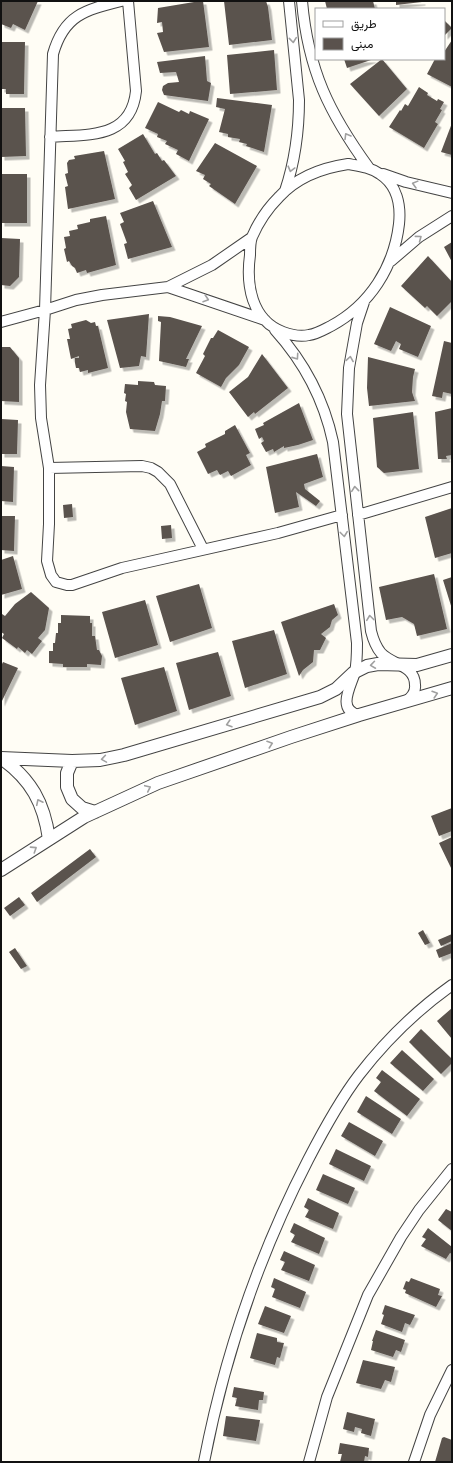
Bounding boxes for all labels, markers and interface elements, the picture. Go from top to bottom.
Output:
legend [315,8,445,60]
text: طريق [351,16,377,32]
text: مبنى [351,36,373,52]
one-way arrow [288,37,297,43]
one-way arrow [344,133,352,140]
one-way arrow [288,166,296,172]
one-way arrow [412,181,419,189]
one-way arrow [415,235,422,242]
one-way arrow [202,294,209,303]
one-way arrow [291,353,299,360]
one-way arrow [345,356,354,362]
one-way arrow [351,486,360,492]
one-way arrow [339,531,348,537]
one-way arrow [366,615,375,621]
one-way arrow [369,660,376,669]
one-way arrow [431,690,438,699]
one-way arrow [225,719,232,728]
one-way arrow [267,740,274,748]
one-way arrow [100,754,107,763]
one-way arrow [144,785,151,793]
one-way arrow [36,798,44,806]
one-way arrow [30,846,37,854]

